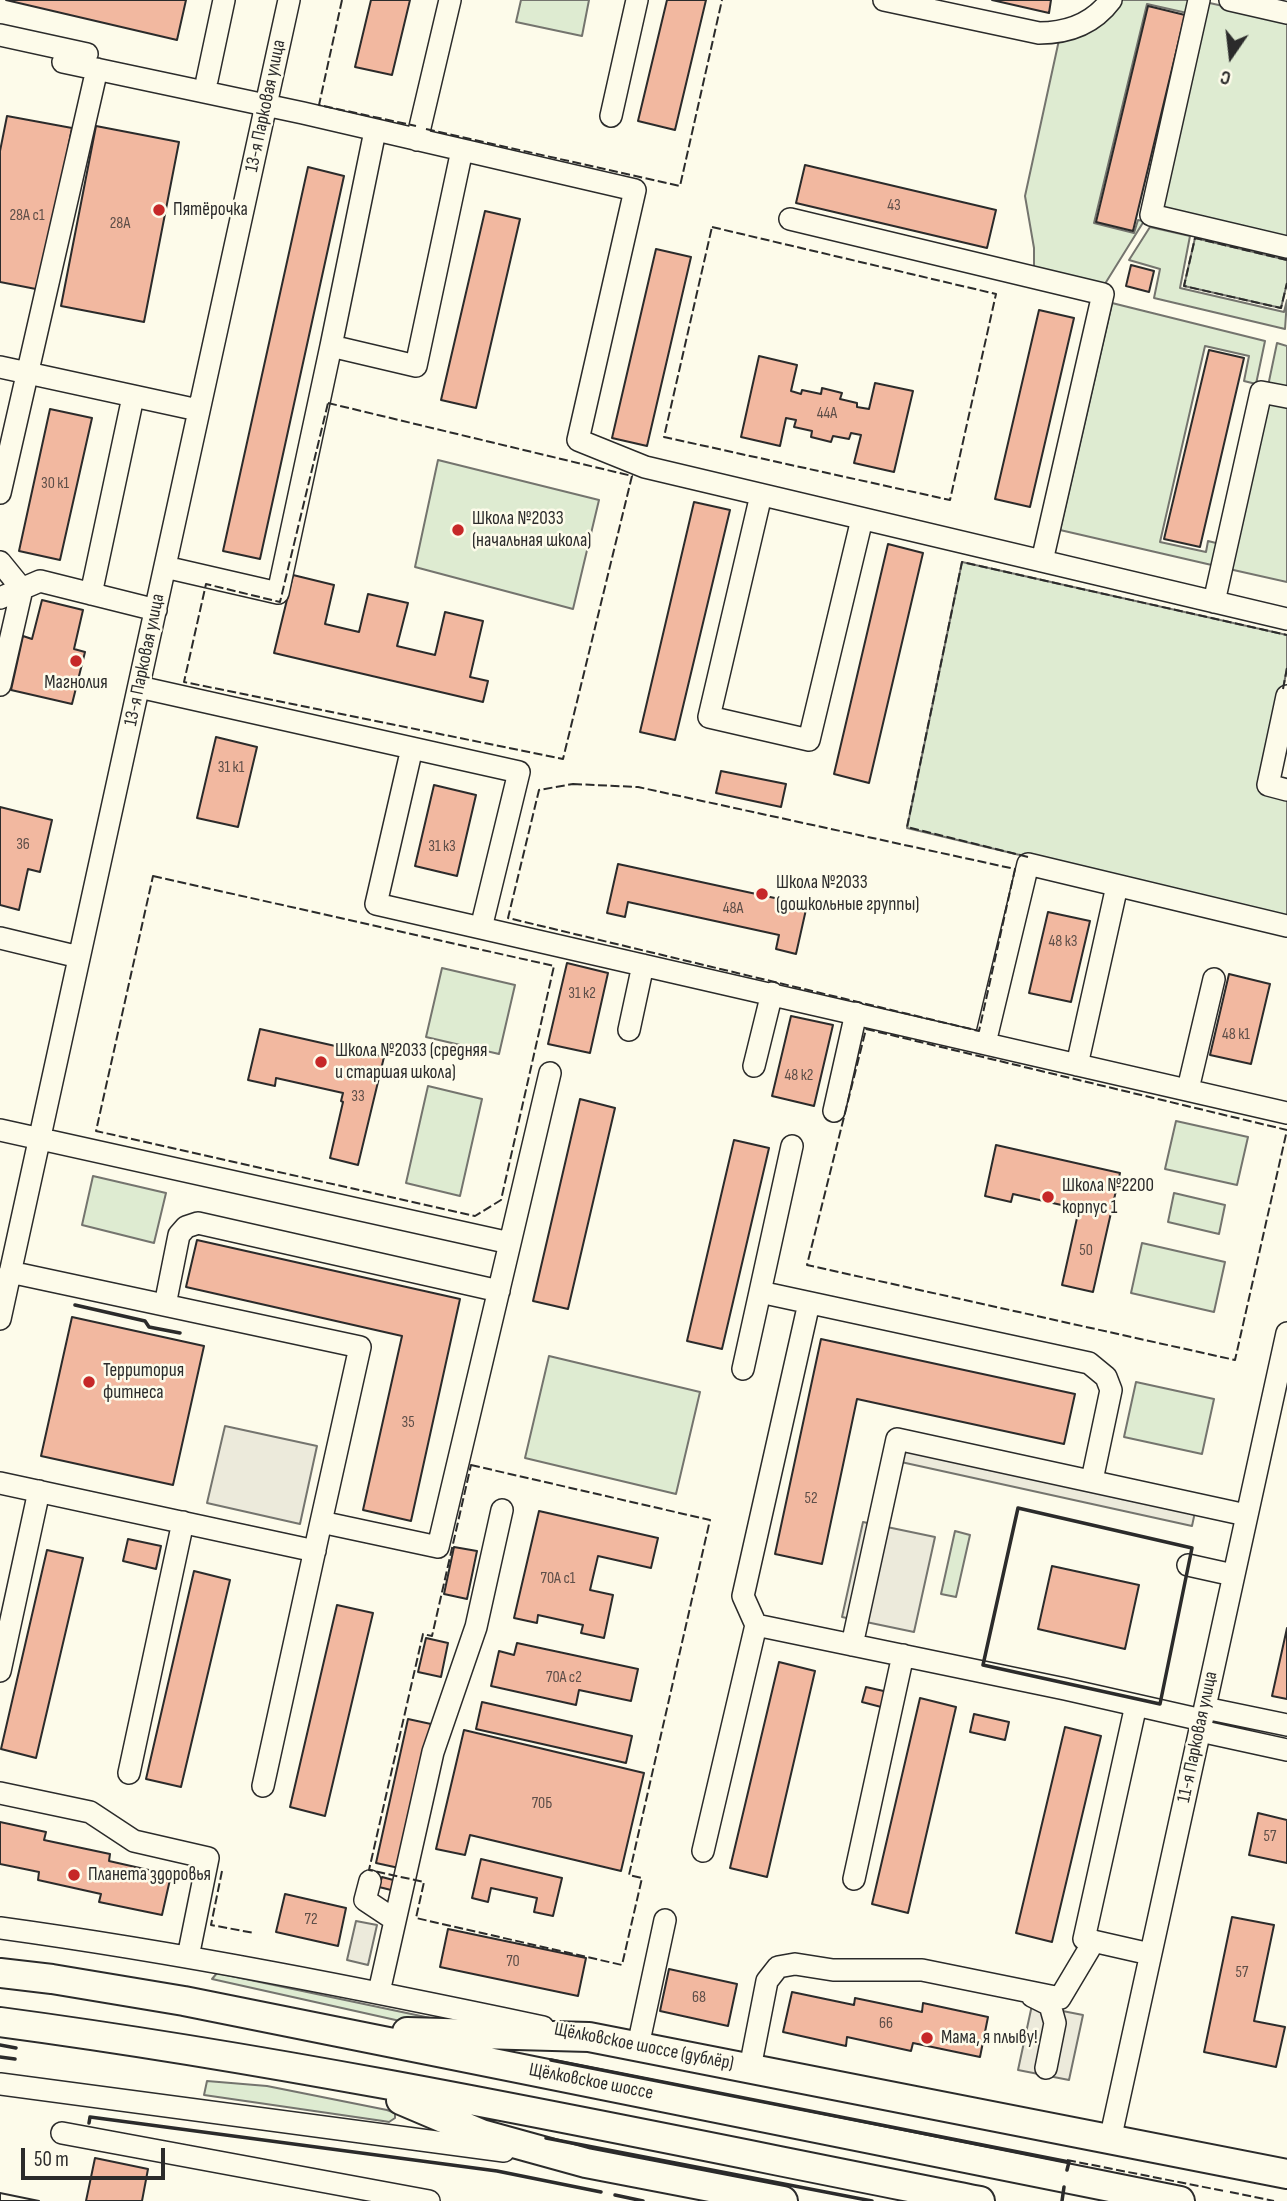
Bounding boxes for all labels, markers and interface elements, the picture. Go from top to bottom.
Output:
north arrow [1196,21,1266,91]
street label: 13-я Парковая улица [241,38,291,174]
text: С [1218,65,1233,89]
house number: 43 [887,196,901,216]
place label: Пятёрочка [173,199,248,221]
marker: Пятёрочка [151,202,167,218]
house number: 28А с1 [10,206,44,226]
house number: 28А [110,214,130,234]
house number: 44А [817,404,837,424]
house number: 30 к1 [41,474,69,494]
place label: Школа №2033 (начальная школа) [472,508,591,552]
marker: Школа №2033 (начальная школа) [450,522,466,538]
street label: 13-я Парковая улица [120,592,170,728]
marker: Магнолия [68,653,84,669]
place label: Магнолия [44,672,108,694]
house number: 31 к1 [218,758,244,778]
house number: 36 [16,835,30,855]
house number: 31 к3 [428,837,456,857]
place label: Школа №2033 (дошкольные группы) [776,872,919,916]
marker: Школа №2033 (дошкольные группы) [754,886,770,902]
house number: 48А [723,899,743,919]
house number: 48 к3 [1048,932,1078,952]
house number: 31 к2 [568,984,596,1004]
house number: 48 к1 [1222,1025,1250,1045]
place label: Школа №2033 (средняя и старшая школа) [335,1040,487,1084]
marker: Школа №2033 (средняя и старшая школа) [313,1054,329,1070]
house number: 48 к2 [785,1066,813,1086]
house number: 33 [351,1087,365,1107]
place label: Школа №2200 корпус 1 [1062,1175,1154,1219]
marker: Школа №2200 корпус 1 [1040,1189,1056,1205]
house number: 50 [1079,1241,1093,1261]
place label: Территория фитнеса [103,1360,184,1404]
marker: Территория фитнеса [81,1374,97,1390]
house number: 35 [401,1413,415,1433]
house number: 52 [804,1489,818,1509]
house number: 70А с1 [541,1569,575,1589]
house number: 70А с2 [546,1668,582,1688]
street label: 11-я Парковая улица [1173,1669,1223,1805]
house number: 70Б [532,1794,552,1814]
house number: 57 [1264,1827,1276,1847]
place label: Планета здоровья [88,1864,211,1886]
marker: Планета здоровья [66,1867,82,1883]
house number: 72 [305,1910,317,1930]
house number: 70 [506,1952,520,1972]
house number: 57 [1236,1963,1248,1983]
house number: 68 [692,1988,706,2008]
house number: 66 [879,2014,893,2034]
street label: Щёлковское шоссе (дублёр) [552,2018,736,2076]
place label: Мама, я плыву! [941,2027,1038,2049]
marker: Мама, я плыву! [919,2030,935,2046]
street label: Щёлковское шоссе [527,2059,655,2105]
scale bar [24,2134,168,2178]
text: 50 m [34,2147,69,2172]

